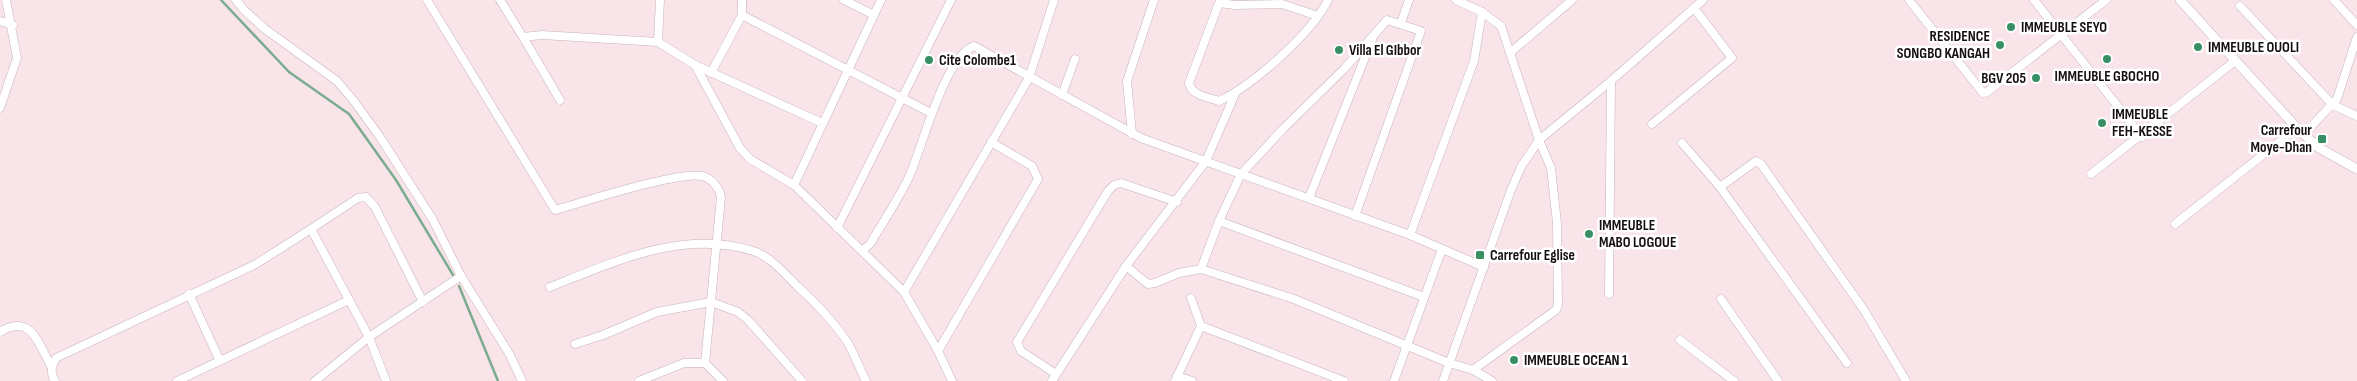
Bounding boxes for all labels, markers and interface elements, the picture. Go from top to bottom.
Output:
place label: IMMEUBLE SEYO [2021,18,2107,37]
marker: IMMEUBLE SEYO [2005,21,2017,33]
place label: RESIDENCE SONGBO KANGAH [1897,27,1990,63]
place label: IMMEUBLE OUOLI [2208,38,2299,57]
marker: RESIDENCE SONGBO KANGAH [1994,39,2006,51]
place label: Villa El GIbbor [1349,41,1422,60]
marker: IMMEUBLE OUOLI [2192,41,2204,53]
marker: Villa El GIbbor [1333,44,1345,56]
place label: Cite Colombe1 [939,51,1016,70]
marker: IMMEUBLE GBOCHO [2101,53,2113,65]
marker: Cite Colombe1 [923,54,935,66]
place label: IMMEUBLE GBOCHO [2055,67,2160,86]
place label: BGV 205 [1981,69,2026,88]
marker: BGV 205 [2030,72,2042,84]
place label: IMMEUBLE FEH-KESSE [2112,105,2172,141]
marker: IMMEUBLE FEH-KESSE [2096,117,2108,129]
place label: Carrefour Moye-Dhan [2251,121,2312,157]
marker: Carrefour Moye-Dhan [2316,133,2328,145]
place label: IMMEUBLE MABO LOGOUE [1599,216,1676,252]
marker: IMMEUBLE MABO LOGOUE [1583,228,1595,240]
place label: Carrefour Eglise [1490,246,1575,265]
marker: Carrefour Eglise [1474,249,1486,261]
place label: IMMEUBLE OCEAN 1 [1524,351,1628,370]
marker: IMMEUBLE OCEAN 1 [1508,354,1520,366]

